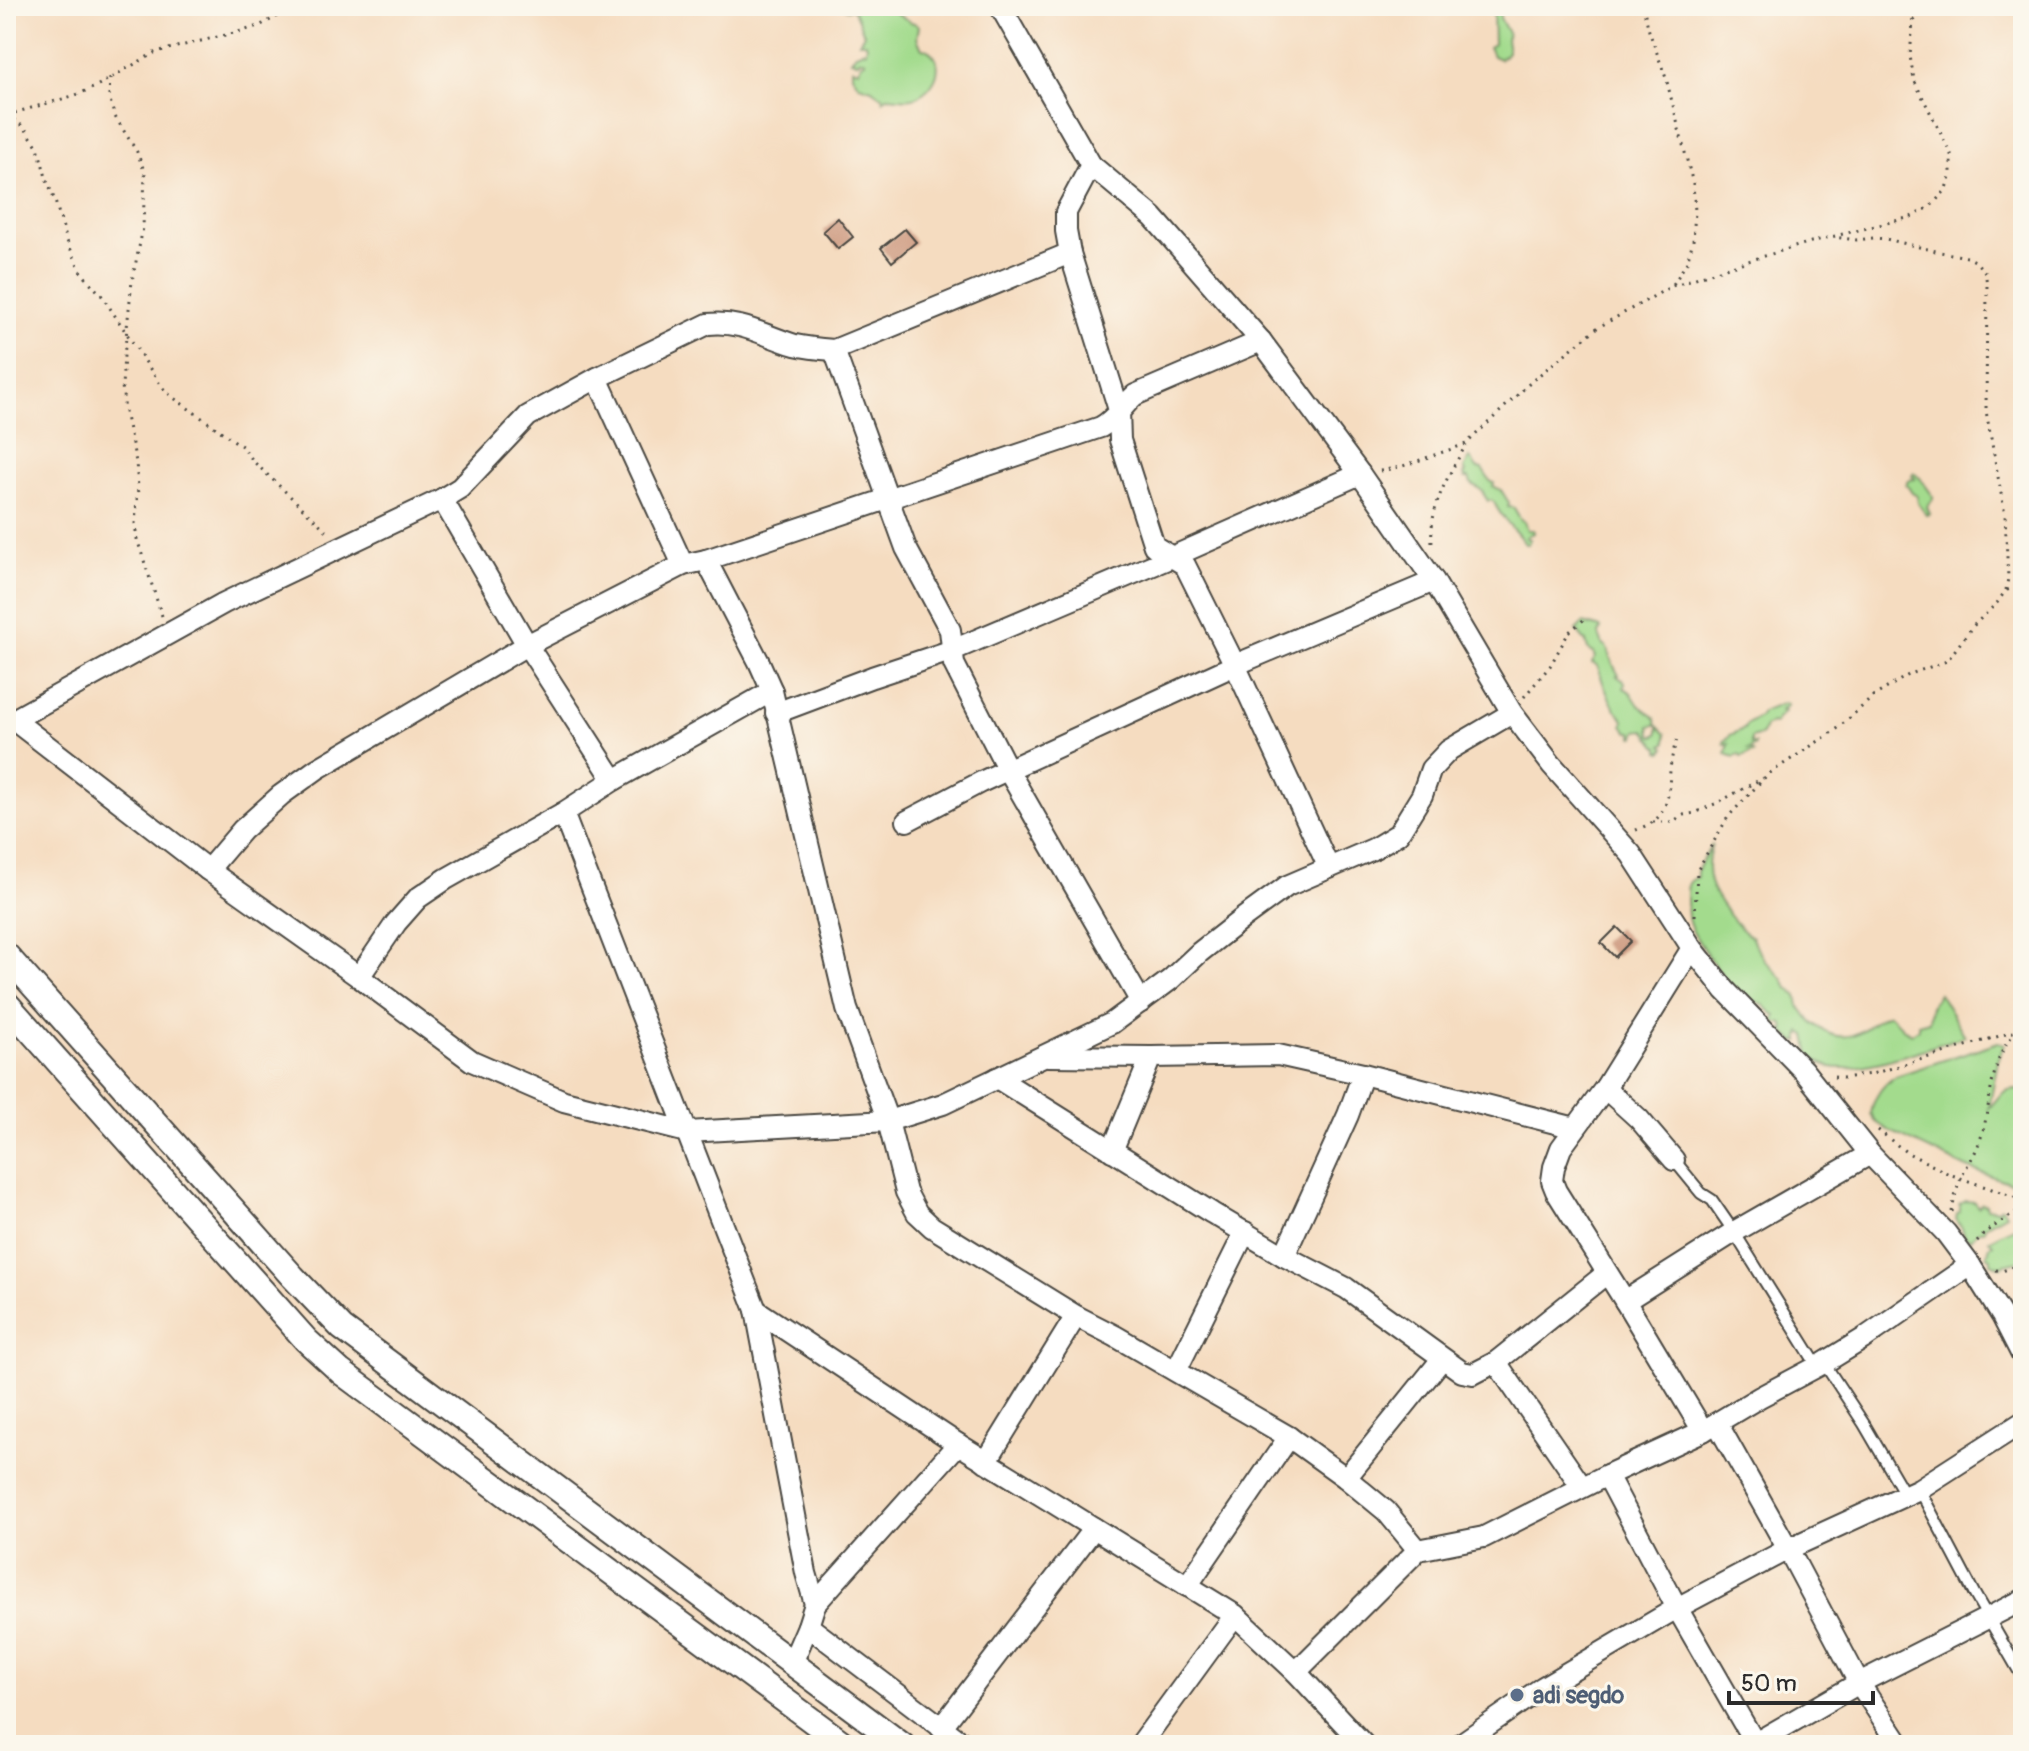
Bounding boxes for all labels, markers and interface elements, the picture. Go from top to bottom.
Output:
scale bar [1729,1655,1873,1705]
text: 50 m [1741,1669,1797,1698]
place label: adi segdo [1533,1681,1624,1710]
marker: adi segdo [1508,1686,1526,1704]

